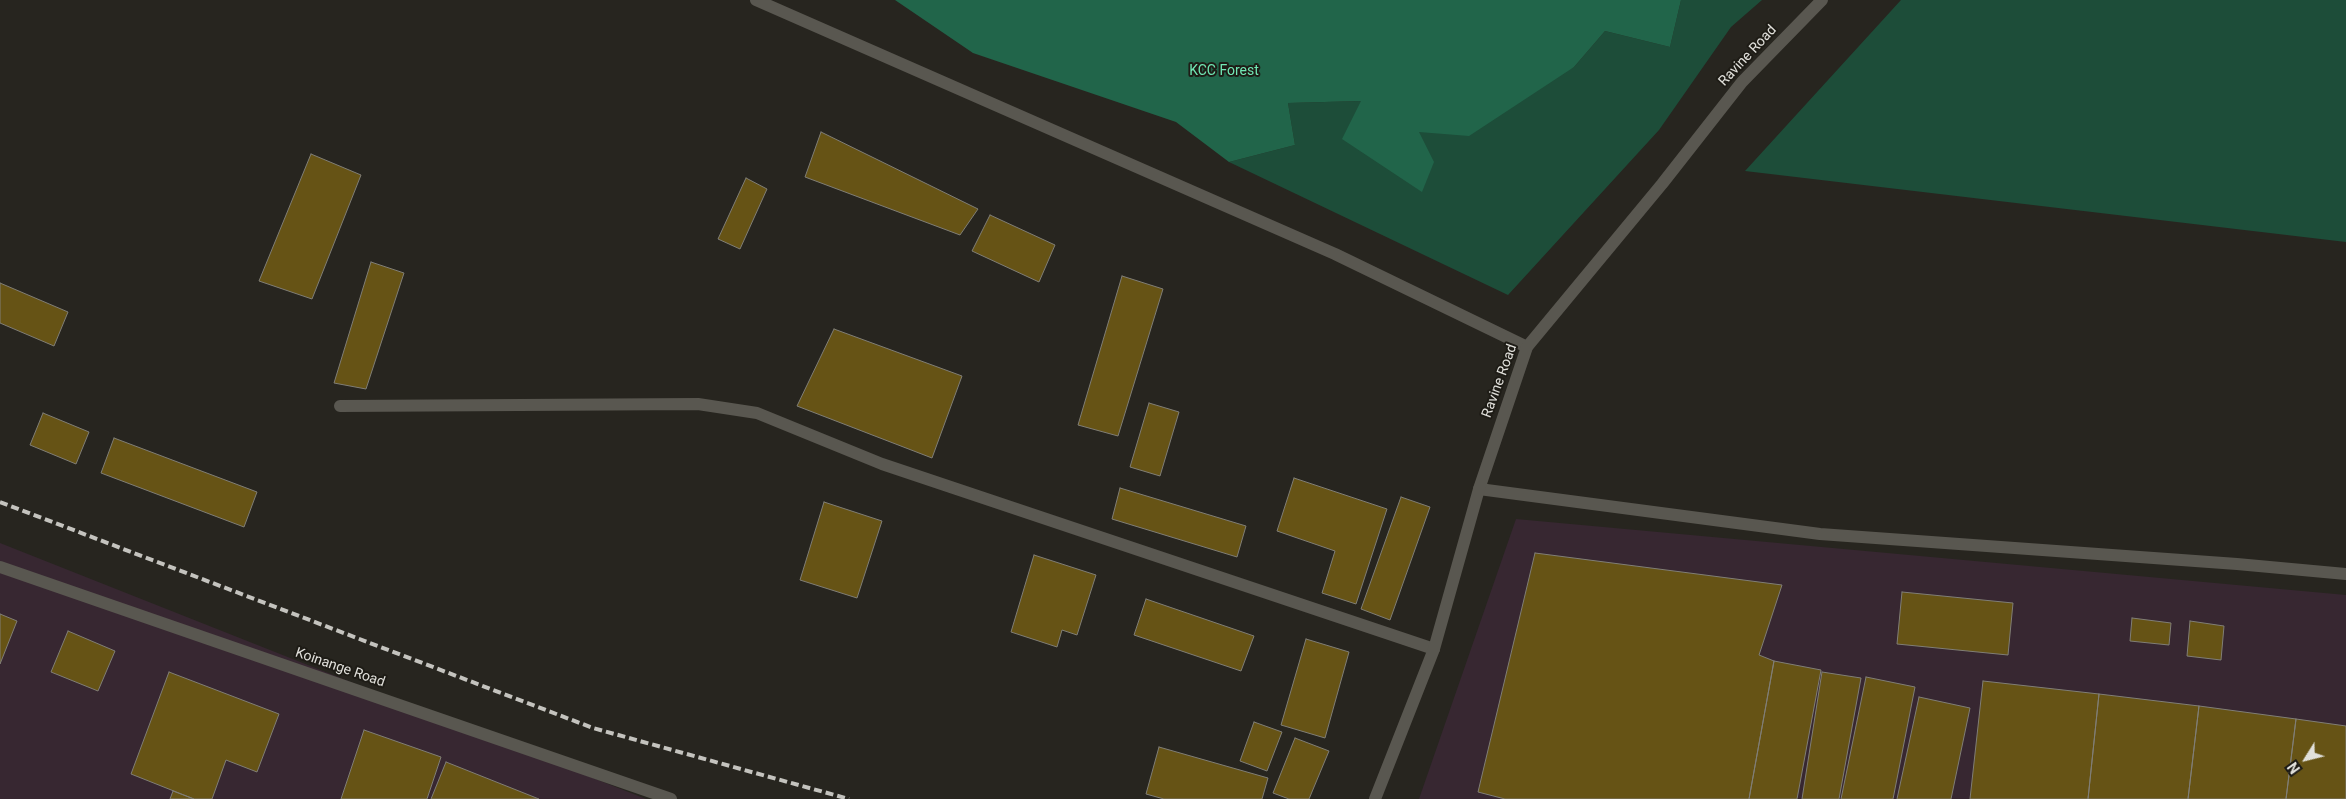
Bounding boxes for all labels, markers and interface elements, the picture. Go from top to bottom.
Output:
street label: Ravine Road [1716,22,1780,90]
park label: KCC Forest [1189,63,1259,79]
street label: Ravine Road [1479,342,1521,420]
street label: Koinange Road [293,645,387,691]
north arrow [2281,734,2331,784]
text: N [2284,759,2303,777]

